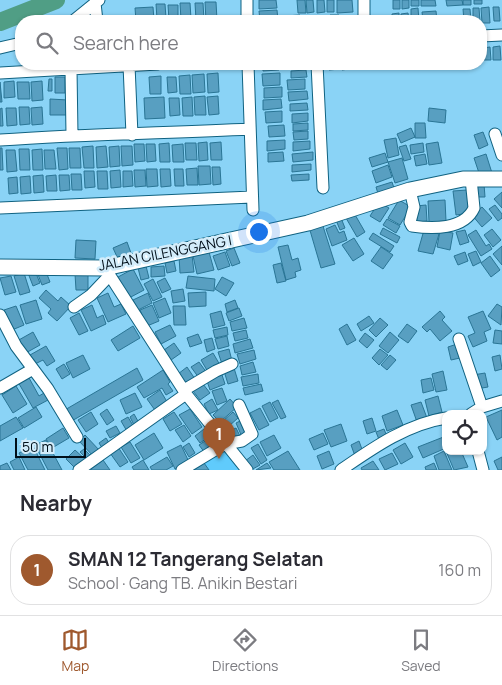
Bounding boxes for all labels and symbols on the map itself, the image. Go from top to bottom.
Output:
your location [246,219,272,245]
street label: JALAN CILENGGANG I [97,230,233,275]
pin: 1 [203,418,235,459]
scale bar [15,435,86,458]

